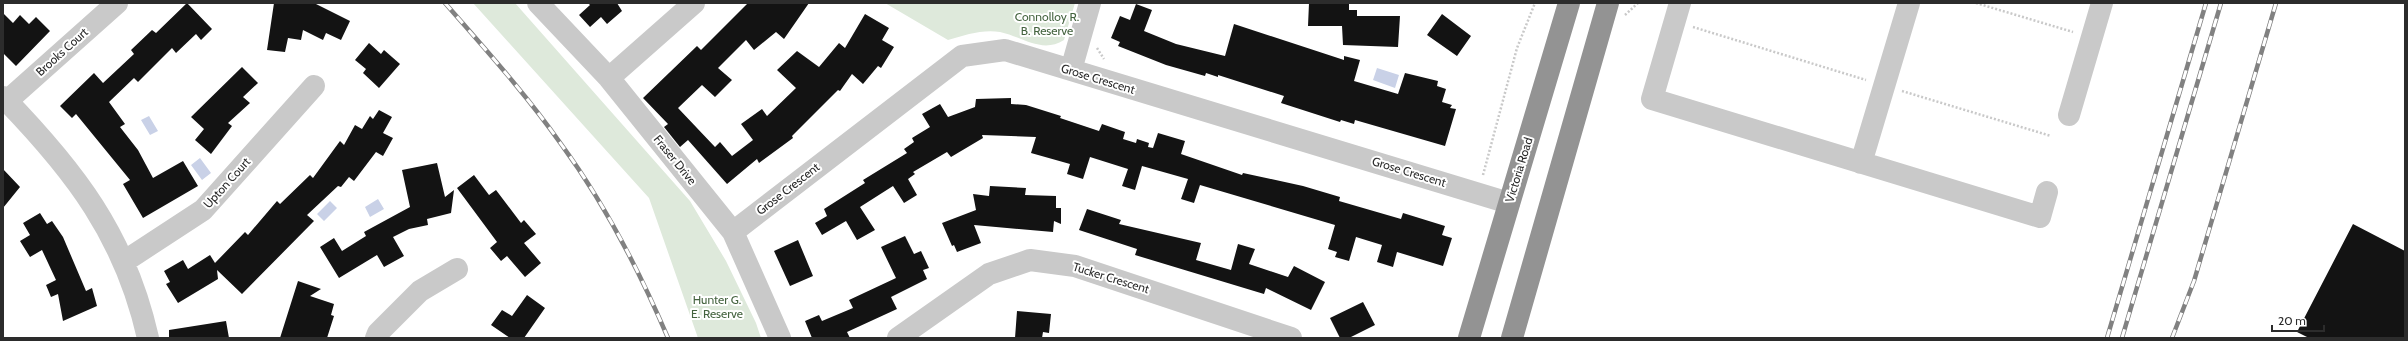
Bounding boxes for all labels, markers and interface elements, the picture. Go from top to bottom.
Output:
park label: Connolloy R. B. Reserve [1015,9,1079,38]
street label: Brooks Court [33,24,91,79]
street label: Grose Crescent [1059,60,1137,97]
street label: Fraser Drive [651,132,700,188]
street label: Victoria Road [1502,135,1536,204]
street label: Grose Crescent [1370,153,1448,190]
street label: Upton Court [200,154,253,211]
street label: Grose Crescent [753,159,822,218]
street label: Tucker Crescent [1071,259,1151,296]
park label: Hunter G. E. Reserve [691,292,743,321]
scale bar [2272,307,2324,333]
text: 20 m [2278,313,2306,328]

